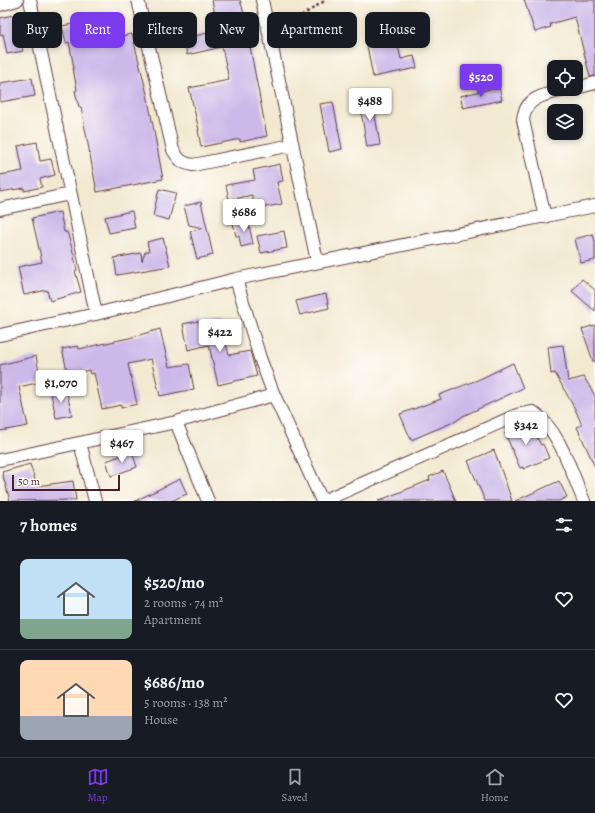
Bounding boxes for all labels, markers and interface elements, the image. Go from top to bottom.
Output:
chip: Buy [12,12,62,48]
chip: Rent [70,12,125,48]
chip: Filters [133,12,197,48]
chip: New [205,12,259,48]
chip: Apartment [267,12,357,48]
chip: House [365,12,430,48]
map controls [547,60,583,140]
button: locate [547,60,583,96]
pin: $520 [457,64,505,98]
text: $520 [469,68,493,85]
pin: $488 [346,88,394,122]
text: $488 [358,92,382,109]
button: layers [547,104,583,140]
pin: $686 [220,199,268,233]
text: $686 [232,203,256,220]
pin: $422 [196,319,244,353]
text: $422 [208,323,232,340]
pin: $1,070 [28,370,94,404]
text: $1,070 [45,374,77,391]
pin: $342 [502,412,550,446]
text: $342 [514,416,538,433]
pin: $467 [98,430,146,464]
text: $467 [110,434,134,451]
scale bar [12,473,120,492]
text: 50 m [18,474,40,489]
text: 7 homes [20,514,77,537]
icon: filters [553,514,575,536]
text: $520/mo [144,571,205,594]
icon: home [52,575,100,623]
icon: heart [553,588,575,610]
text: 2 rooms · 74 m² [144,594,223,611]
text: Apartment [144,611,202,628]
text: $686/mo [144,671,205,694]
icon: home [52,676,100,724]
icon: heart [553,689,575,711]
text: 5 rooms · 138 m² [144,694,228,711]
text: House [144,711,178,728]
tab: Map [87,766,109,805]
tab: Saved [282,766,308,805]
tab: Home [481,766,508,805]

